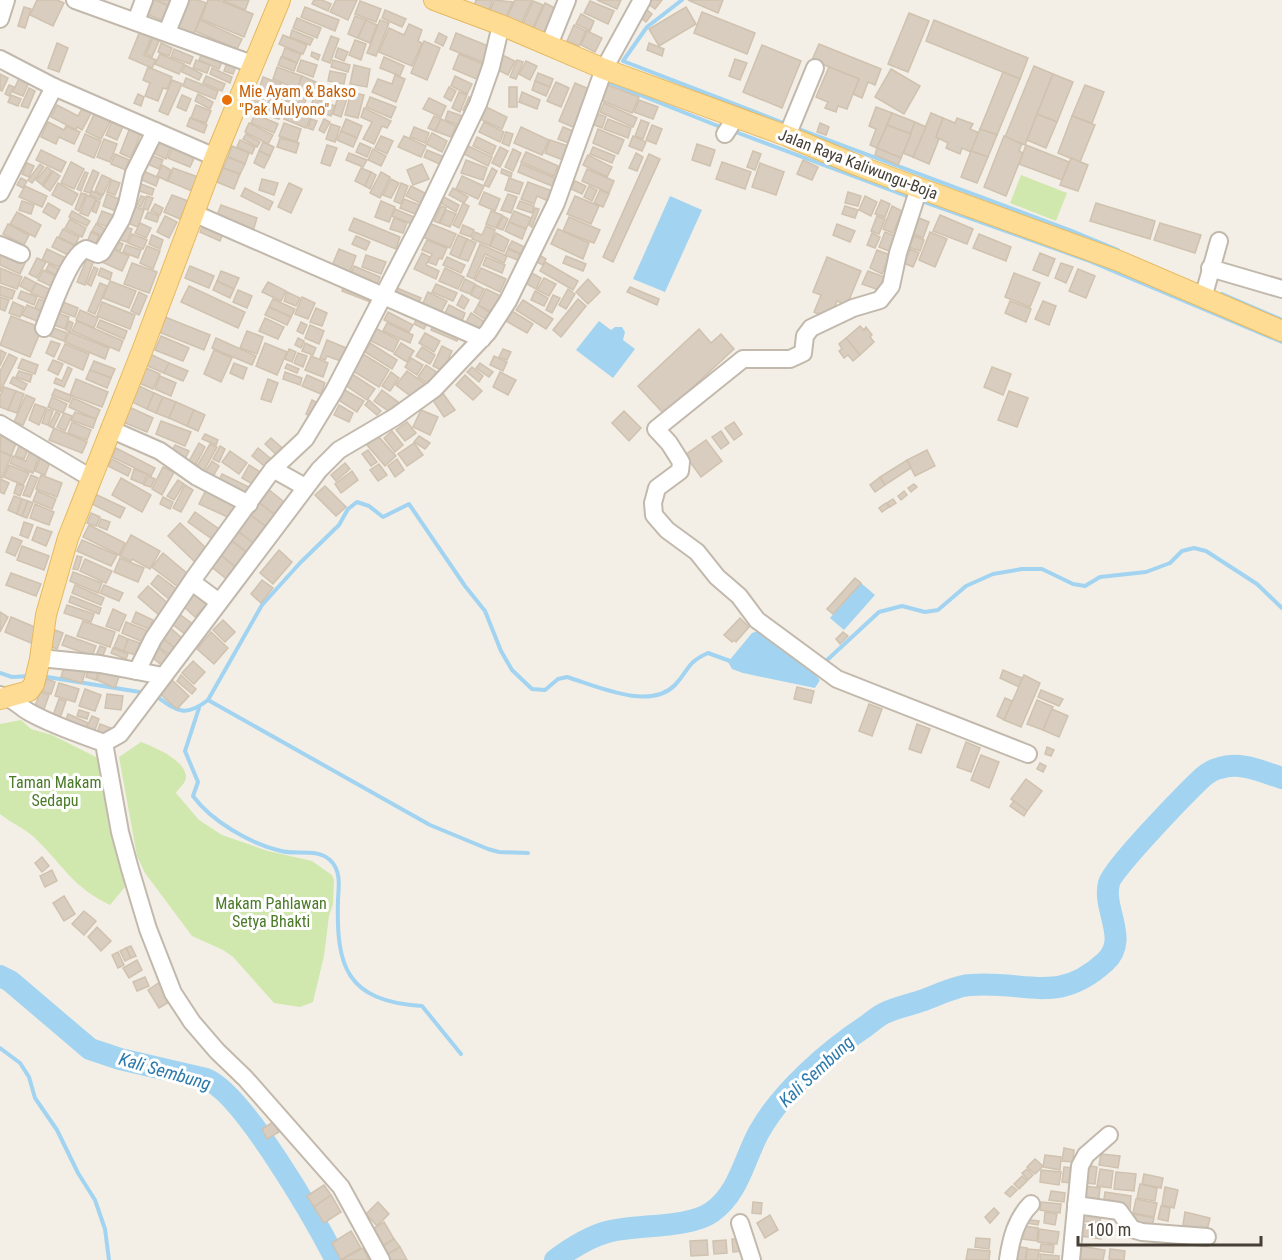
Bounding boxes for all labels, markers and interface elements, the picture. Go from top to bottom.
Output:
place label: Mie Ayam & Bakso "Pak Mulyono" [239,82,356,119]
marker: Mie Ayam & Bakso "Pak Mulyono" [220,93,234,107]
street label: Jalan Raya Kaliwungu-Boja [776,125,940,203]
park label: Taman Makam Sedapu [9,773,101,810]
park label: Makam Pahlawan Setya Bhakti [215,894,327,931]
water label: Kali Sembung [774,1031,858,1111]
water label: Kali Sembung [117,1048,214,1094]
scale bar [1078,1209,1261,1247]
text: 100 m [1087,1219,1131,1240]

